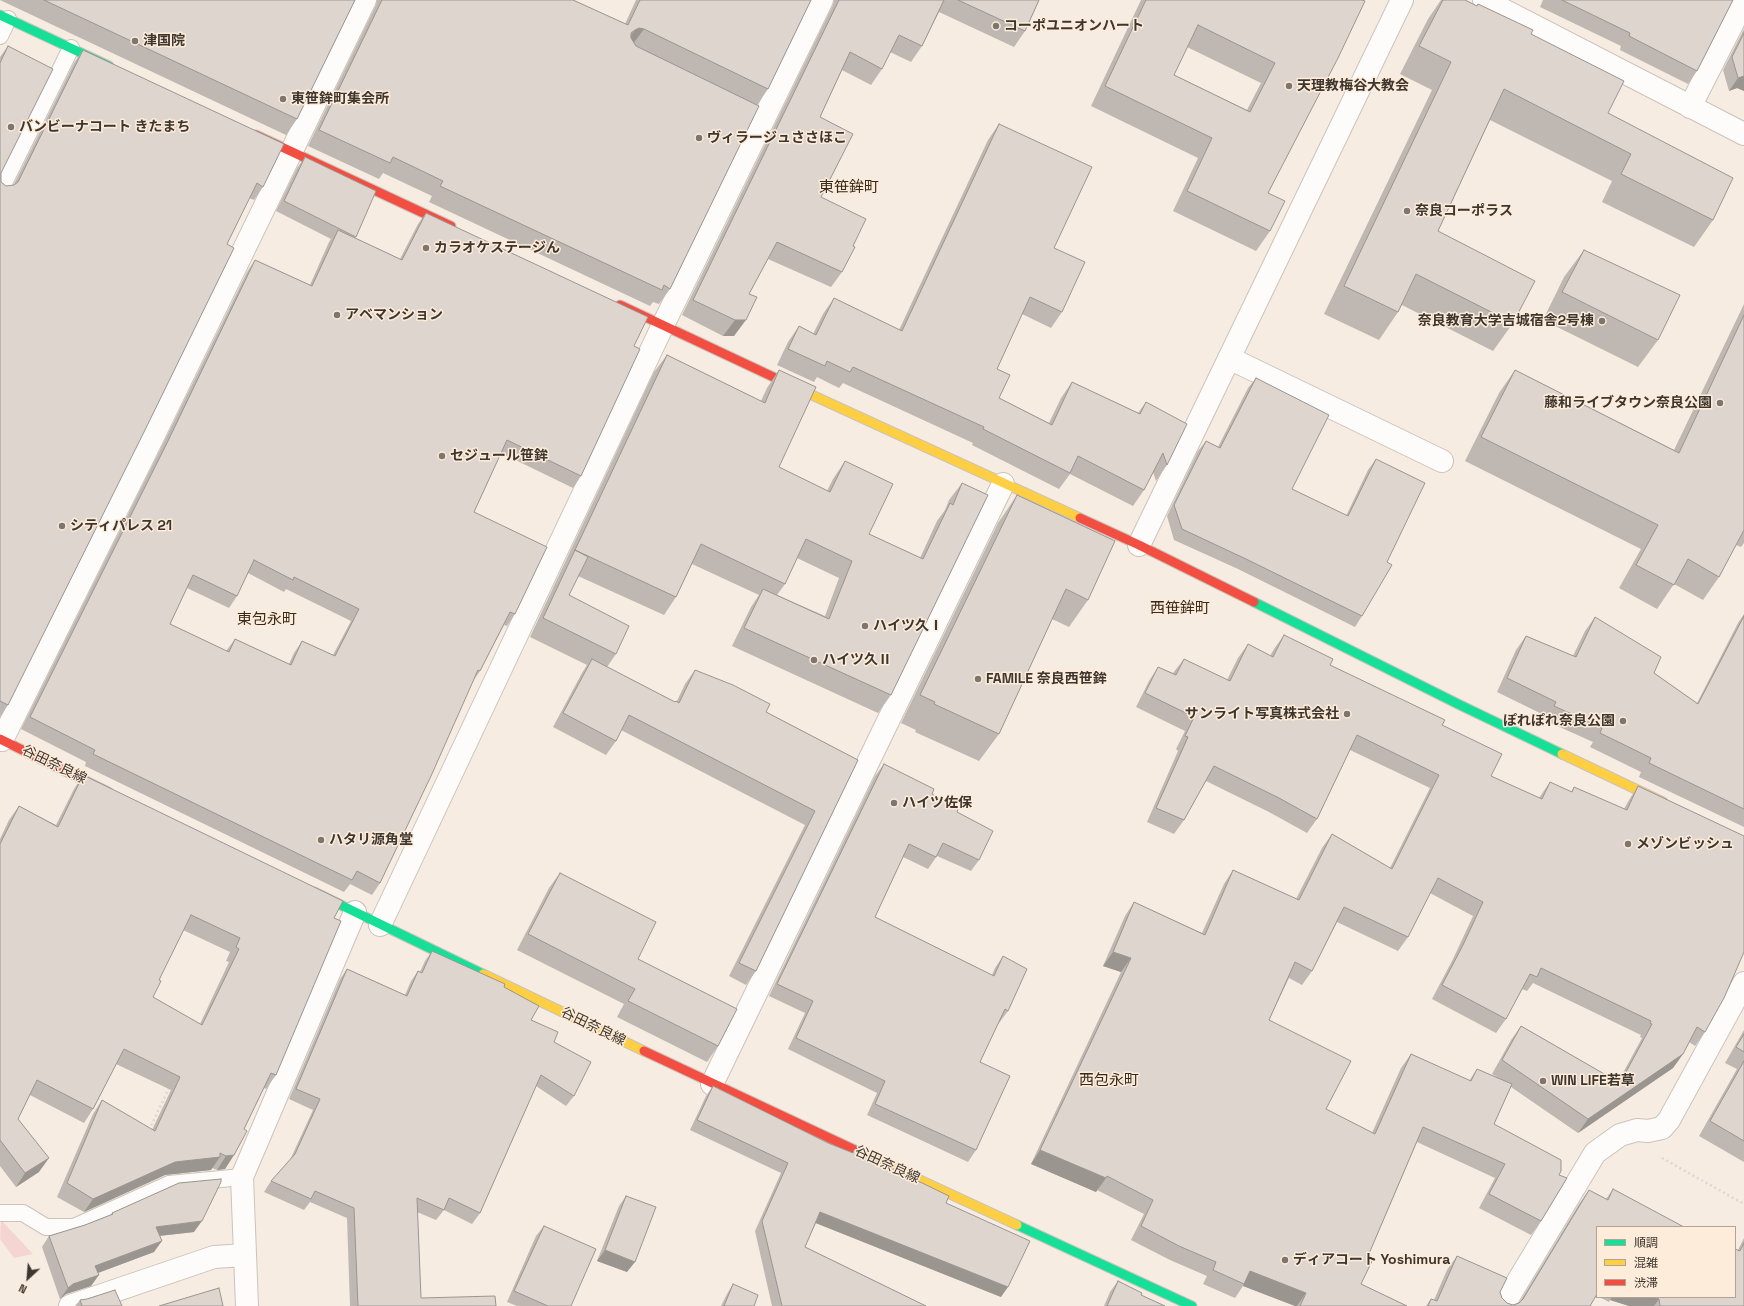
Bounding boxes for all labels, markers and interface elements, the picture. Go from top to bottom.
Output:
place label: コーポユニオンハート [1004,18,1144,34]
marker: コーポユニオンハート [991,21,1001,31]
place label: 津国院 [143,33,185,49]
marker: 津国院 [130,36,140,46]
place label: 天理教梅谷大教会 [1297,78,1409,94]
marker: 天理教梅谷大教会 [1284,81,1294,91]
place label: 東笹鉾町集会所 [291,91,389,107]
marker: 東笹鉾町集会所 [278,94,288,104]
place label: バンビーナコート きたまち [19,119,191,135]
marker: バンビーナコート きたまち [6,122,16,132]
place label: ヴィラージュささほこ [707,130,847,146]
marker: ヴィラージュささほこ [694,133,704,143]
district label: 東笹鉾町 [819,179,879,197]
place label: 奈良コーポラス [1415,203,1513,219]
marker: 奈良コーポラス [1402,206,1412,216]
place label: カラオケステージん [434,240,560,256]
marker: カラオケステージん [421,243,431,253]
place label: アベマンション [345,307,443,323]
marker: アベマンション [332,310,342,320]
place label: 奈良教育大学吉城宿舎2号棟 [1418,313,1594,329]
marker: 奈良教育大学吉城宿舎2号棟 [1597,316,1607,326]
place label: 藤和ライブタウン奈良公園 [1544,395,1712,411]
marker: 藤和ライブタウン奈良公園 [1715,398,1725,408]
place label: セジュール笹鉾 [450,448,548,464]
marker: セジュール笹鉾 [437,451,447,461]
place label: シティパレス 21 [70,518,172,534]
marker: シティパレス 21 [57,521,67,531]
district label: 西笹鉾町 [1150,600,1210,618]
district label: 東包永町 [237,611,297,629]
place label: ハイツ久Ⅰ [873,618,943,634]
marker: ハイツ久Ⅰ [860,621,870,631]
place label: ハイツ久Ⅱ [822,652,892,668]
marker: ハイツ久Ⅱ [809,655,819,665]
place label: FAMILE 奈良西笹鉾 [986,671,1107,687]
marker: FAMILE 奈良西笹鉾 [973,674,983,684]
place label: サンライト写真株式会社 [1185,706,1339,722]
marker: サンライト写真株式会社 [1342,709,1352,719]
place label: ぽれぽれ奈良公園 [1503,713,1615,729]
marker: ぽれぽれ奈良公園 [1618,716,1628,726]
street label: 谷田奈良線 [19,742,89,788]
place label: ハイツ佐保 [902,795,972,811]
marker: ハイツ佐保 [889,798,899,808]
place label: ハタリ源角堂 [329,832,413,848]
marker: ハタリ源角堂 [316,835,326,845]
place label: メゾンビッシュ [1636,836,1734,852]
marker: メゾンビッシュ [1623,839,1633,849]
street label: 谷田奈良線 [558,1004,628,1050]
district label: 西包永町 [1079,1072,1139,1090]
place label: WIN LIFE若草 [1551,1073,1635,1089]
marker: WIN LIFE若草 [1538,1076,1548,1086]
street label: 谷田奈良線 [852,1143,922,1187]
legend [1596,1226,1736,1298]
text: 順調 [1634,1235,1658,1251]
place label: ディアコート Yoshimura [1293,1252,1450,1268]
marker: ディアコート Yoshimura [1280,1255,1290,1265]
text: 混雑 [1634,1255,1658,1271]
north arrow [8,1258,48,1298]
text: 渋滞 [1634,1275,1658,1291]
text: N [16,1281,29,1297]

